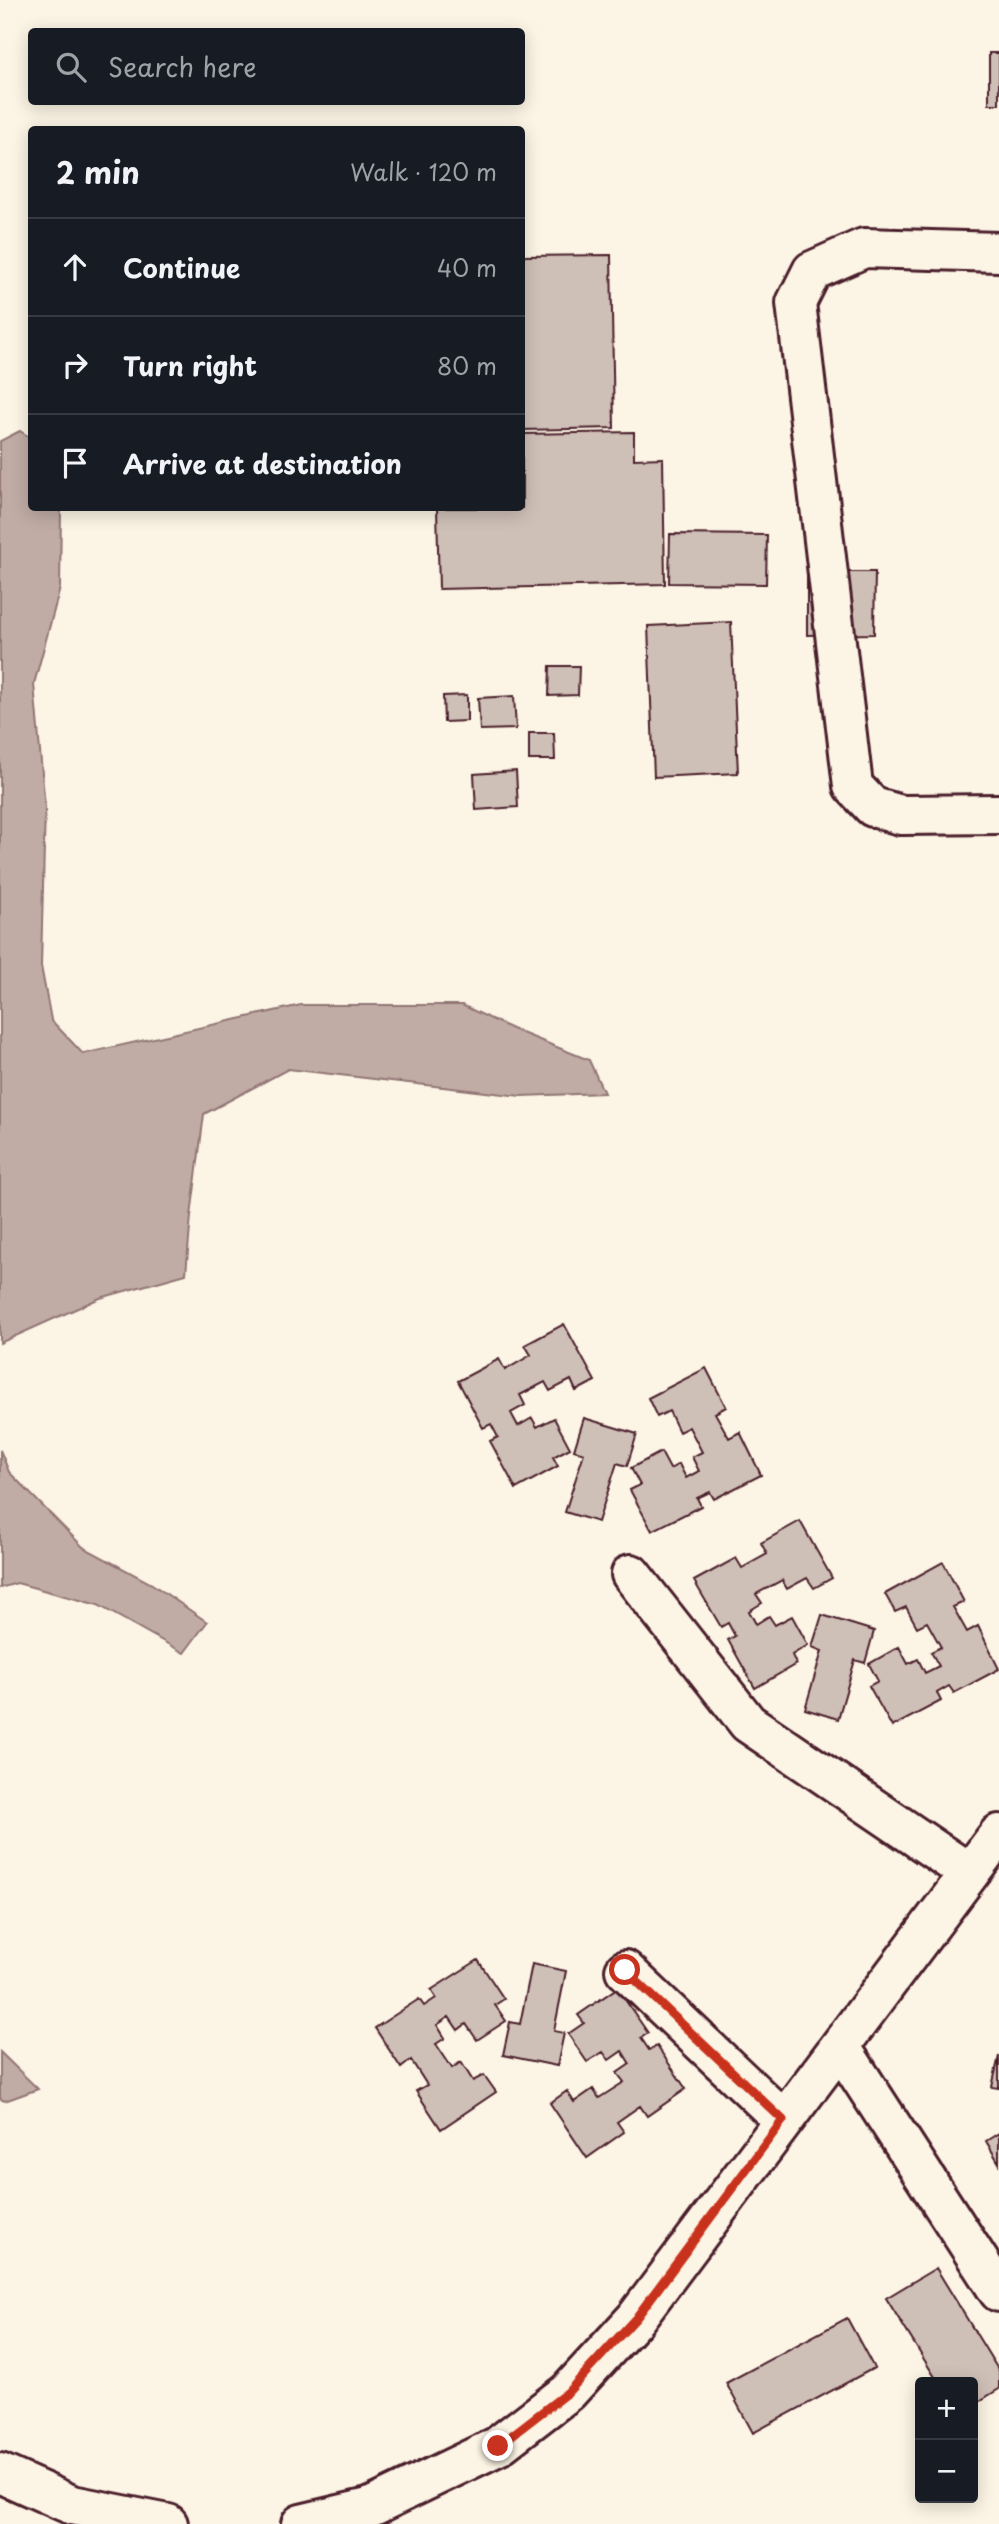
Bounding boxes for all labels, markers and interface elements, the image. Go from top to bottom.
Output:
search box [28,28,525,105]
text: Search here [108,47,257,86]
icon: search [52,48,90,86]
text: 2 min [56,149,140,194]
text: Walk · 120 m [350,154,497,189]
icon: ahead [56,248,94,286]
text: Continue [123,248,240,287]
text: 40 m [437,250,497,285]
icon: right [56,346,94,384]
text: Turn right [123,346,257,385]
text: 80 m [437,348,497,383]
icon: arrive [56,444,94,482]
text: Arrive at destination [123,444,402,483]
route start [609,1954,640,1985]
map controls [915,2377,978,2503]
button: + [915,2377,978,2440]
route end [482,2430,513,2461]
button: − [915,2440,978,2503]

